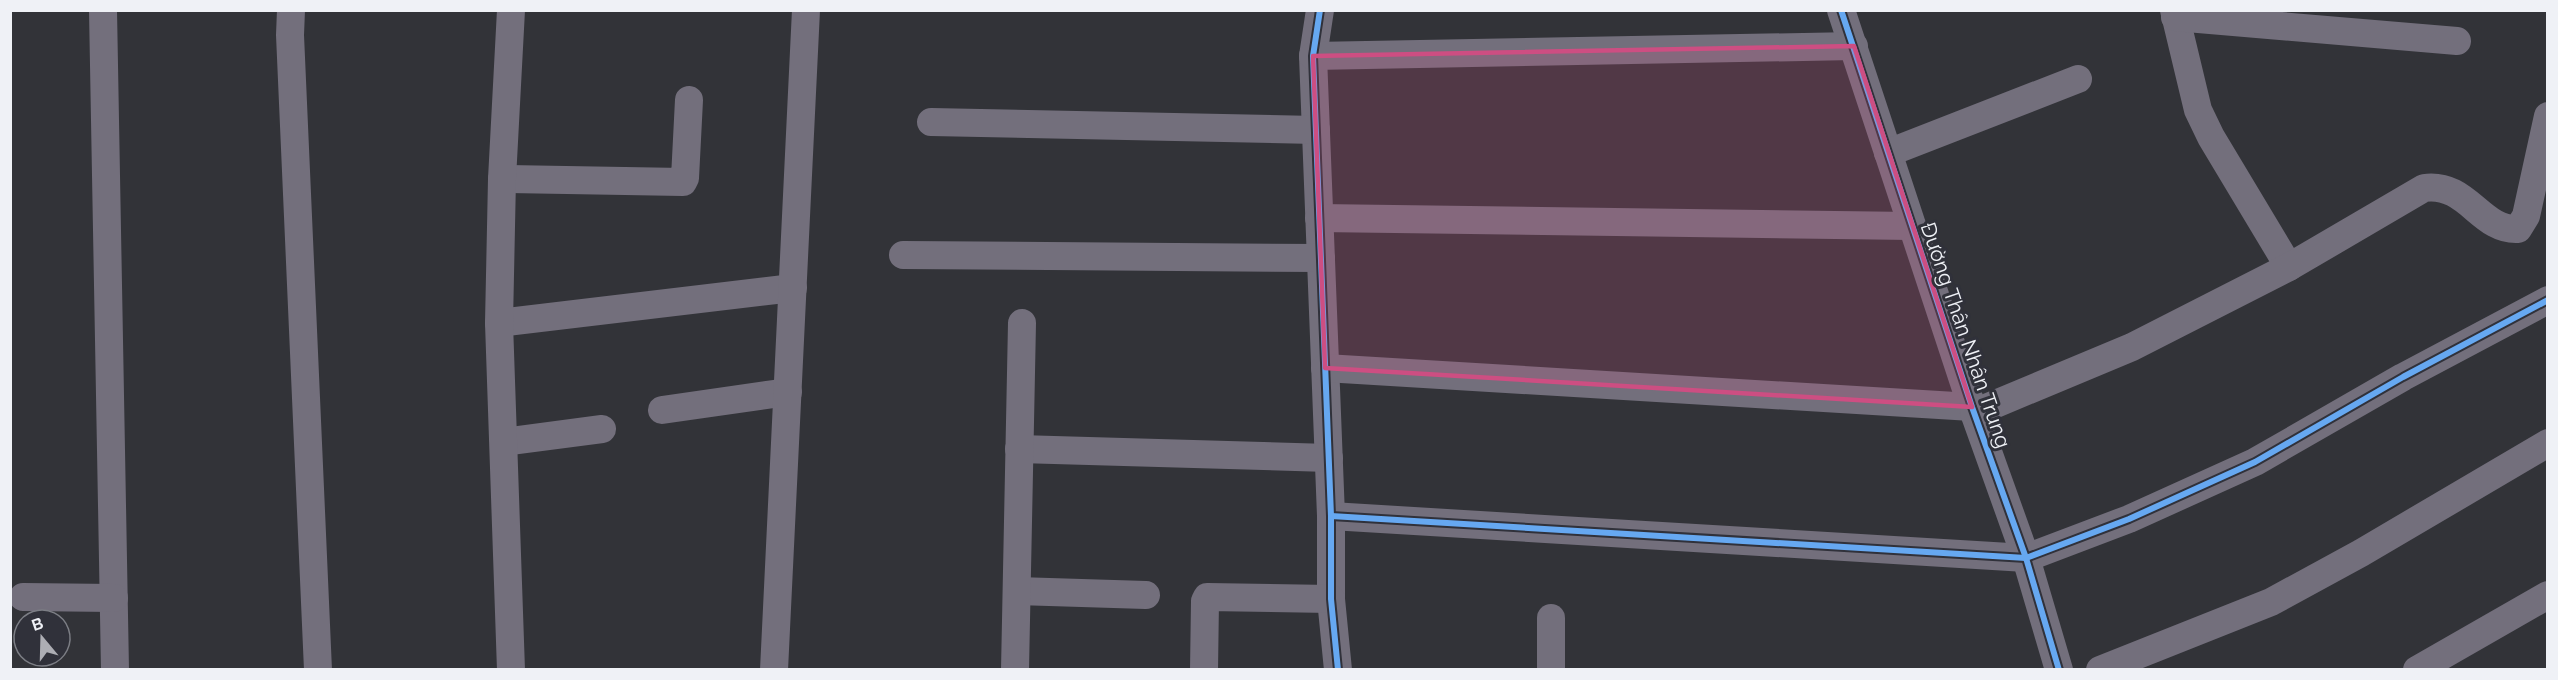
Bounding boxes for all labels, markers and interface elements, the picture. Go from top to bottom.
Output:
street label: Đường Thân Nhân Trung [1916,219,2016,451]
north arrow [12,608,72,668]
text: B [29,613,46,635]

